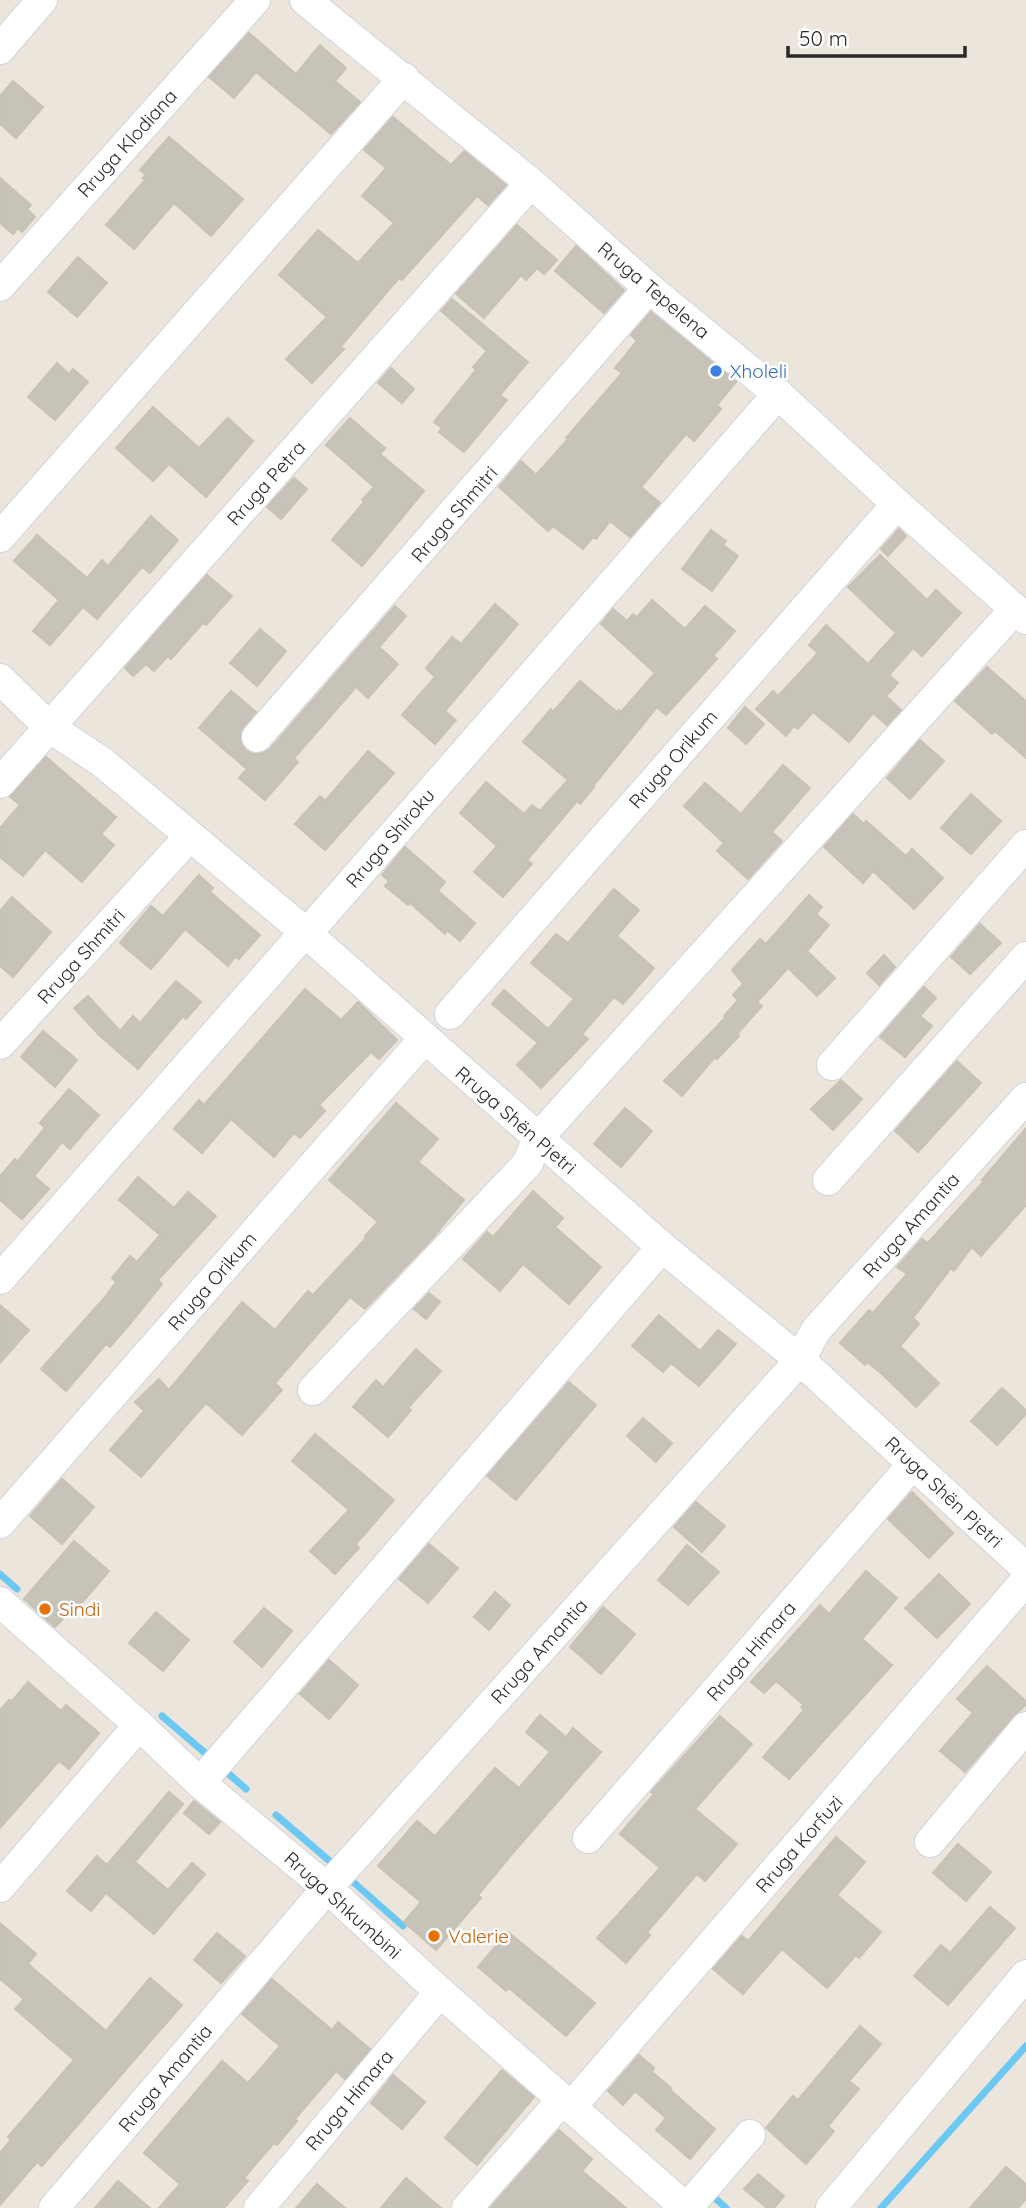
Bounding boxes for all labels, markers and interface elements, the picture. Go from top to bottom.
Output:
scale bar [788,14,965,58]
text: 50 m [799,25,848,51]
street label: Rruga Klodiana [72,84,182,202]
street label: Rruga Tepelena [593,236,715,344]
place label: Xholeli [730,359,787,383]
marker: Xholeli [708,363,724,379]
street label: Rruga Petra [222,436,310,530]
street label: Rruga Shmitri [406,461,502,567]
street label: Rruga Orikum [624,705,722,813]
street label: Rruga Shiroku [340,783,440,893]
street label: Rruga Shmitri [32,903,130,1009]
street label: Rruga Shën Pjetri [451,1061,581,1179]
street label: Rruga Amantia [857,1167,965,1283]
street label: Rruga Orikum [163,1227,261,1335]
street label: Rruga Shën Pjetri [880,1431,1008,1553]
street label: Rruga Amantia [485,1593,593,1709]
street label: Rruga Himara [701,1596,801,1706]
place label: Sindi [59,1597,100,1621]
marker: Sindi [37,1601,53,1617]
street label: Rruga Korfuzi [750,1790,848,1898]
street label: Rruga Shkumbini [279,1846,407,1964]
place label: Valerie [448,1924,509,1948]
marker: Valerie [426,1928,442,1944]
street label: Rruga Amantia [113,2019,217,2137]
street label: Rruga Himara [300,2045,398,2155]

